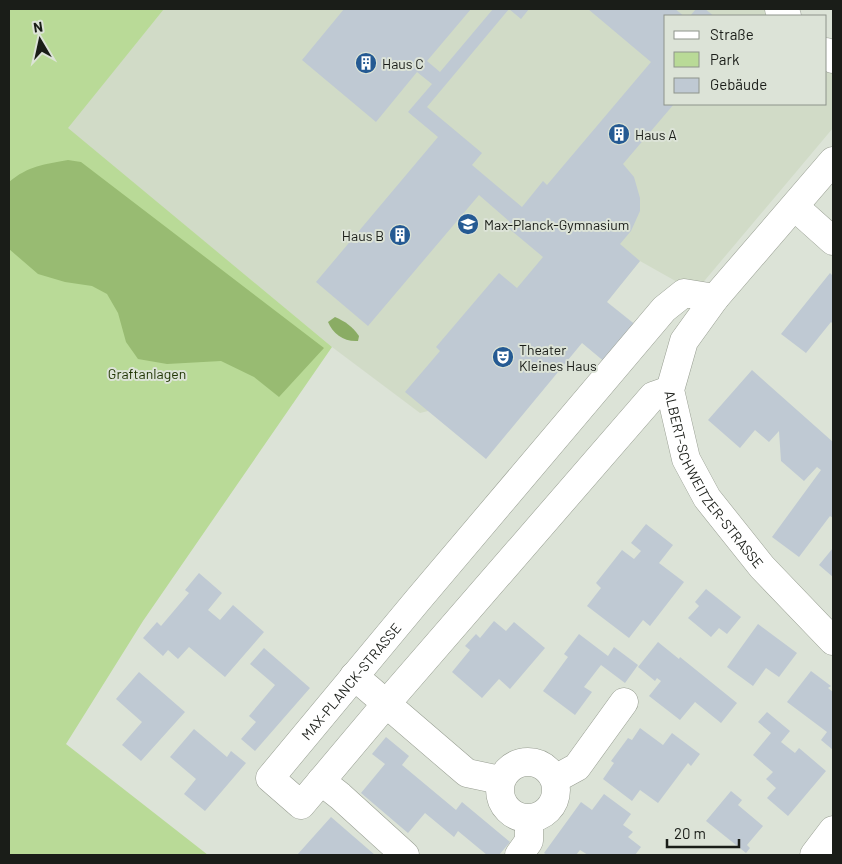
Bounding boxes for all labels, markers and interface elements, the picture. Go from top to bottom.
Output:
north arrow [15,15,65,65]
legend [664,15,827,105]
text: N [32,18,44,36]
text: Straße [710,25,754,43]
text: Park [710,50,740,68]
building icon: Haus C [354,51,378,75]
place label: Haus C [382,55,424,72]
text: Gebäude [710,75,767,93]
building icon: Haus A [607,122,631,146]
place label: Haus A [635,126,677,143]
school or university icon: Max-Planck-Gymnasium [456,212,480,236]
place label: Max-Planck-Gymnasium [484,216,629,233]
building icon: Haus B [388,223,412,247]
place label: Haus B [342,227,384,244]
place label: Theater Kleines Haus [519,341,597,374]
theatre icon: Theater Kleines Haus [491,345,515,369]
park label: Graftanlagen [108,365,186,382]
street label: ALBERT-SCHWEITZER-STRASSE [662,389,768,571]
street label: MAX-PLANCK-STRASSE [297,619,404,743]
scale bar [667,816,740,848]
text: 20 m [674,824,706,842]

